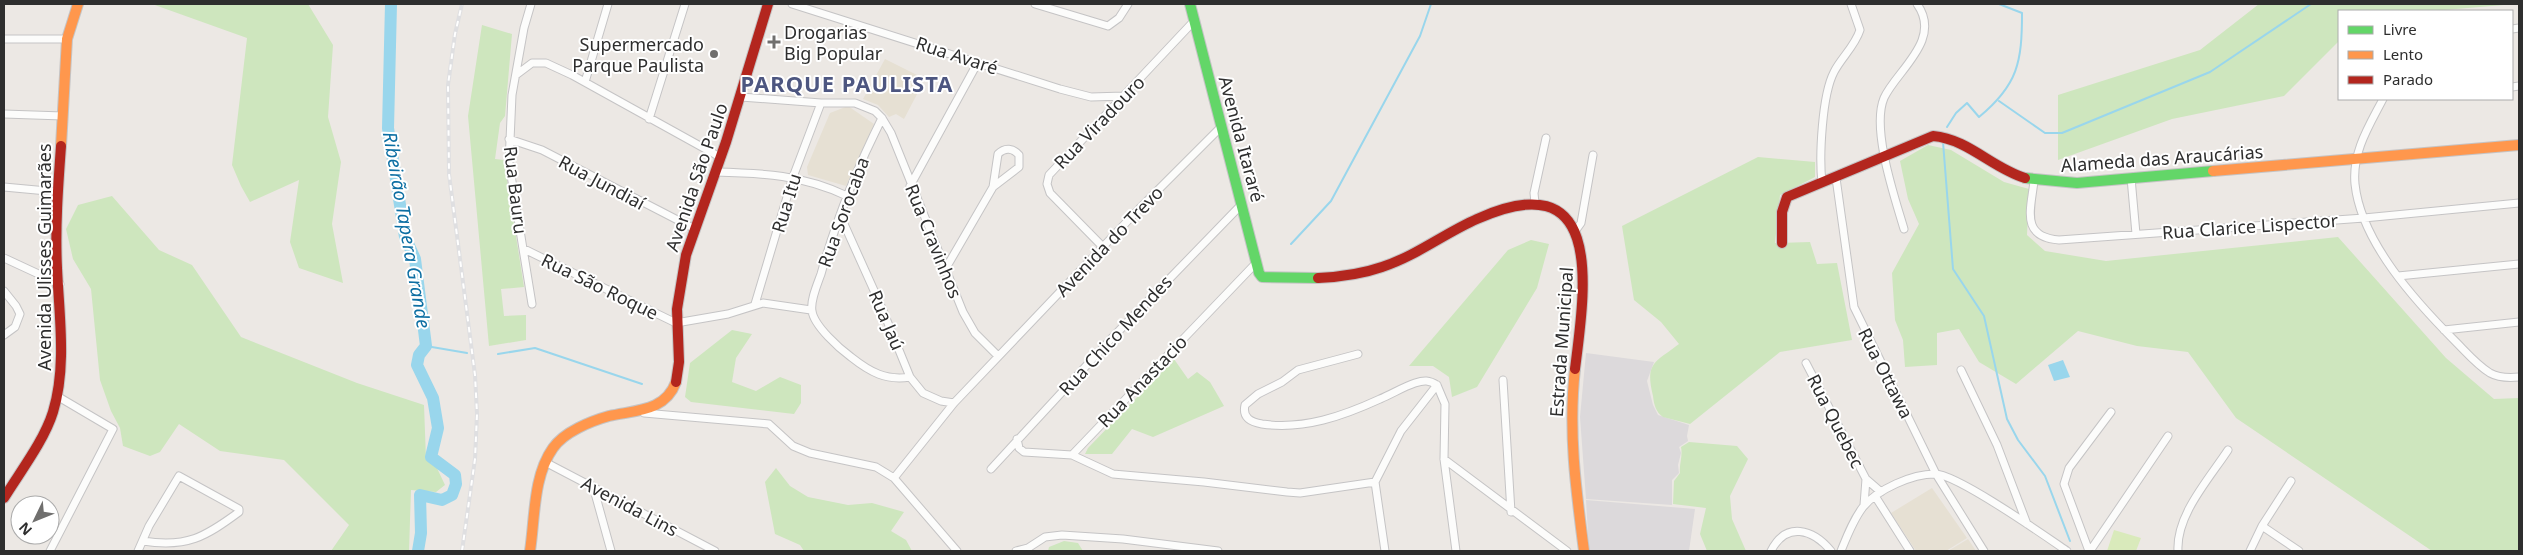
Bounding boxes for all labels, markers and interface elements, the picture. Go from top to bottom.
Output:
legend [2338,10,2513,100]
text: Livre [2383,19,2417,39]
place label: Drogarias Big Popular [784,20,883,65]
street label: Rua Avaré [913,30,1001,80]
place label: Supermercado Parque Paulista [572,32,704,77]
marker: Drogarias Big Popular [768,36,780,48]
text: Lento [2383,44,2423,64]
marker: Supermercado Parque Paulista [708,48,720,60]
district label: PARQUE PAULISTA [740,68,954,98]
text: Parado [2383,69,2433,89]
street label: Rua Viradouro [1048,70,1150,174]
street label: Avenida Itararé [1214,73,1270,205]
street label: Avenida São Paulo [659,100,733,254]
water label: Ribeirão Tapera Grande [377,130,437,330]
street label: Alameda das Araucárias [2060,139,2264,177]
street label: Avenida Ulisses Guimarães [32,143,56,371]
street label: Rua Bauru [499,145,533,235]
street label: Rua Jundiaí [555,149,650,215]
street label: Rua Sorocaba [812,154,874,270]
street label: Rua Itu [766,170,806,236]
street label: Rua Cravinhos [900,180,968,302]
street label: Avenida do Trevo [1050,180,1168,302]
street label: Rua Clarice Lispector [2161,208,2339,244]
street label: Rua São Roque [538,247,662,325]
street label: Estrada Municipal [1544,266,1578,418]
street label: Rua Chico Mendes [1053,270,1177,400]
street label: Rua Jaú [864,286,910,354]
street label: Rua Ottawa [1853,324,1919,422]
street label: Rua Anastacio [1092,330,1192,432]
street label: Rua Quebec [1802,370,1870,472]
street label: Avenida Lins [577,470,683,542]
north arrow [10,495,60,545]
text: N [14,519,36,540]

